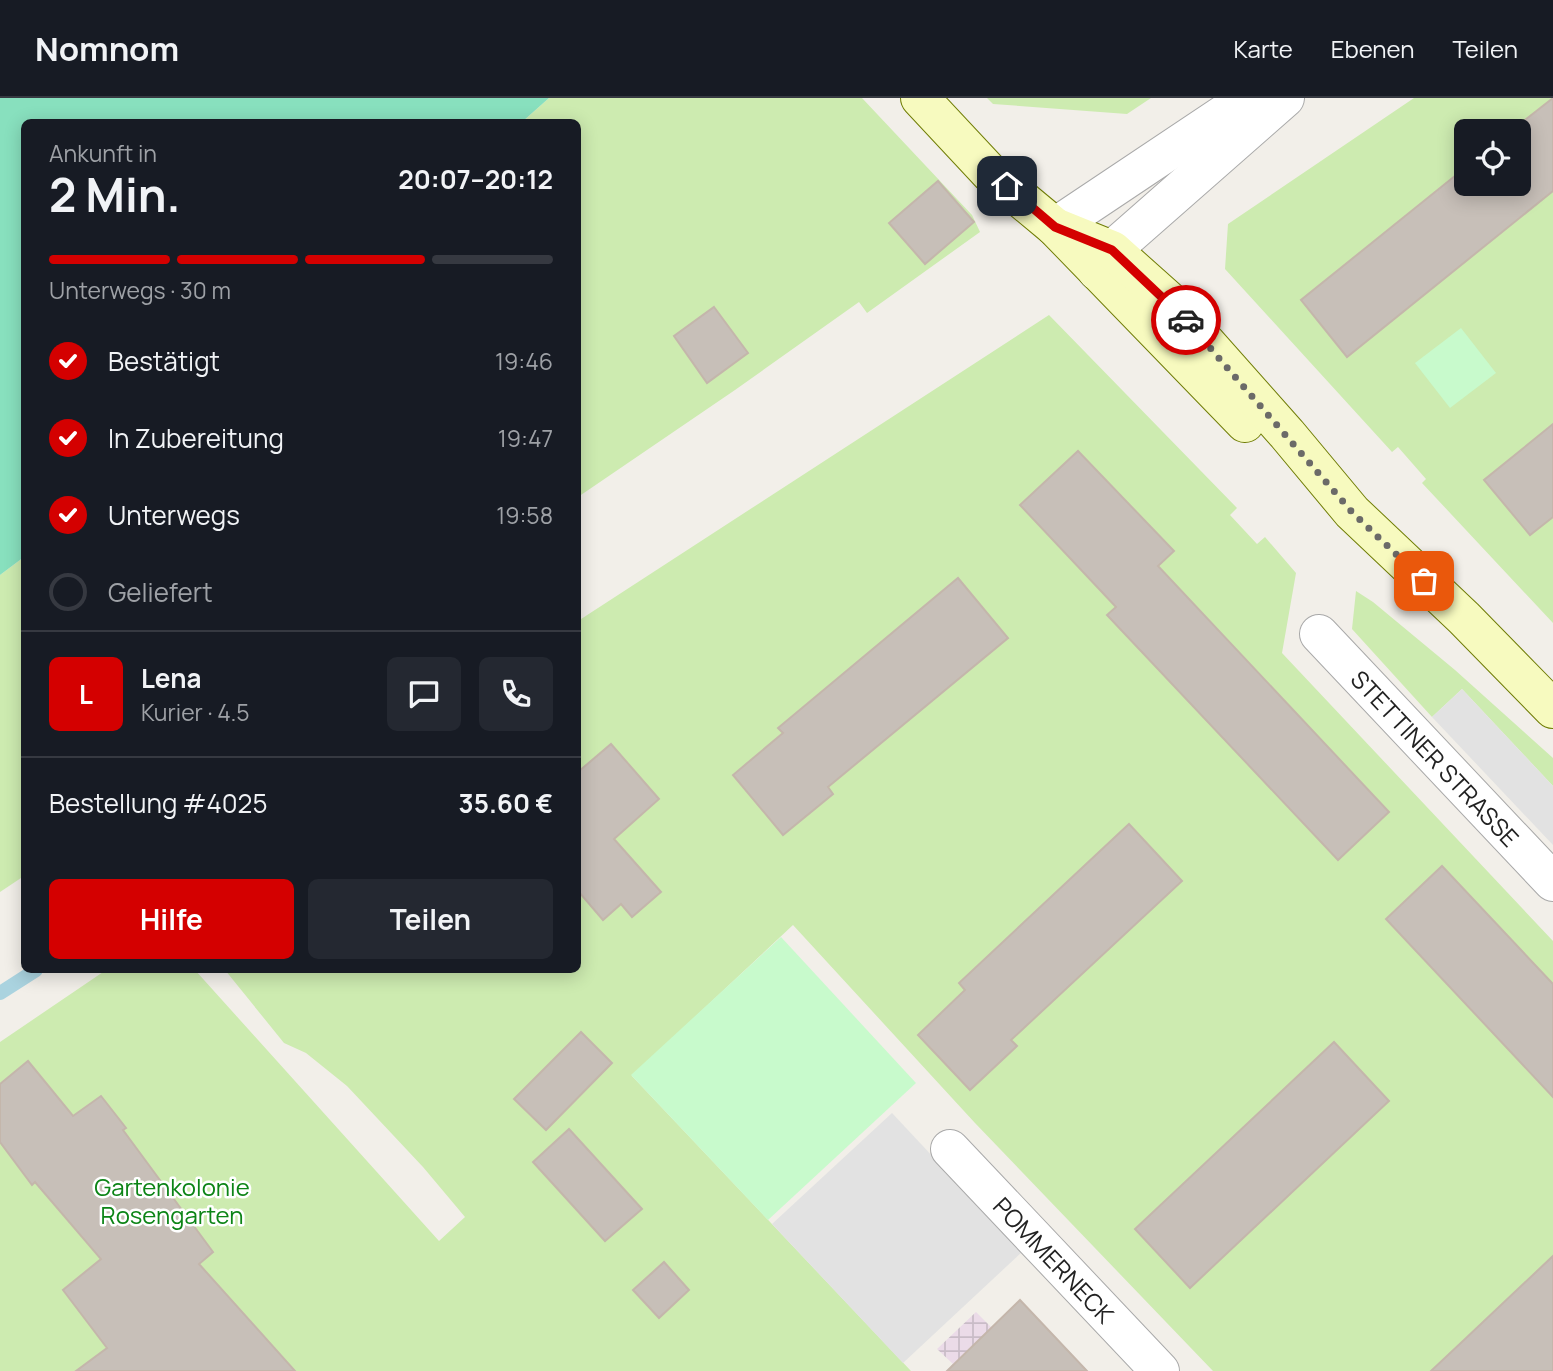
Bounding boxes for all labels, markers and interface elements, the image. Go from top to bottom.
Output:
text: Nomnom [35,26,179,71]
text: Karte [1233,32,1293,65]
text: Ebenen [1331,32,1414,65]
text: Teilen [1452,32,1518,65]
map controls [1454,119,1531,196]
button: locate [1454,119,1531,196]
text: Ankunft in [49,137,157,169]
pin [977,156,1037,216]
text: 20:07–20:12 [398,161,553,197]
text: 2 Min. [49,163,181,226]
icon: home [988,167,1026,205]
text: Unterwegs · 30 m [49,274,231,306]
courier [1151,285,1221,355]
icon: car [1167,301,1205,339]
icon: check [49,342,87,380]
text: Bestätigt [108,343,220,379]
text: 19:46 [495,345,553,377]
icon: check [49,419,87,457]
text: In Zubereitung [108,420,284,456]
text: 19:47 [498,422,553,454]
icon: check [49,496,87,534]
text: Unterwegs [108,497,240,533]
text: 19:58 [496,499,553,531]
pin [1394,551,1454,611]
icon: bag [1405,562,1443,600]
text: Geliefert [108,574,213,610]
button: chat [387,657,461,731]
button: phone [479,657,553,731]
text: Lena [141,660,201,696]
street label: STETTINER STRASSE [1344,662,1527,853]
text: L [79,676,93,712]
text: Kurier · 4.5 [141,696,250,728]
text: Bestellung #4025 [49,785,267,821]
text: 35.60 € [459,785,553,821]
button: Hilfe [49,879,294,959]
button: Teilen [308,879,553,959]
park label: Gartenkolonie Rosengarten [94,1170,250,1231]
street label: POMMERNECK [987,1189,1123,1330]

